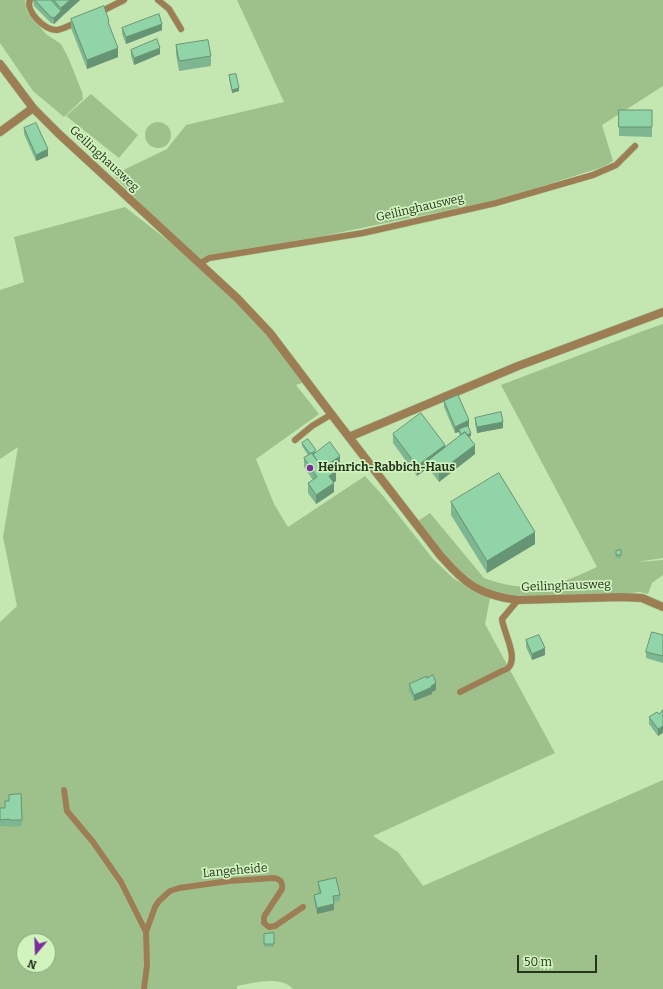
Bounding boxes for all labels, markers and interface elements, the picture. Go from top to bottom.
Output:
street label: Geilinghausweg [66,123,142,195]
street label: Geilinghausweg [375,191,465,225]
place label: Heinrich-Rabbich-Haus [318,461,455,475]
marker: Heinrich-Rabbich-Haus [305,463,315,473]
street label: Geilinghausweg [521,577,611,595]
street label: Langeheide [202,861,268,881]
north arrow [16,933,56,973]
scale bar [519,947,599,973]
text: 50 m [524,955,552,969]
text: N [26,956,38,971]

